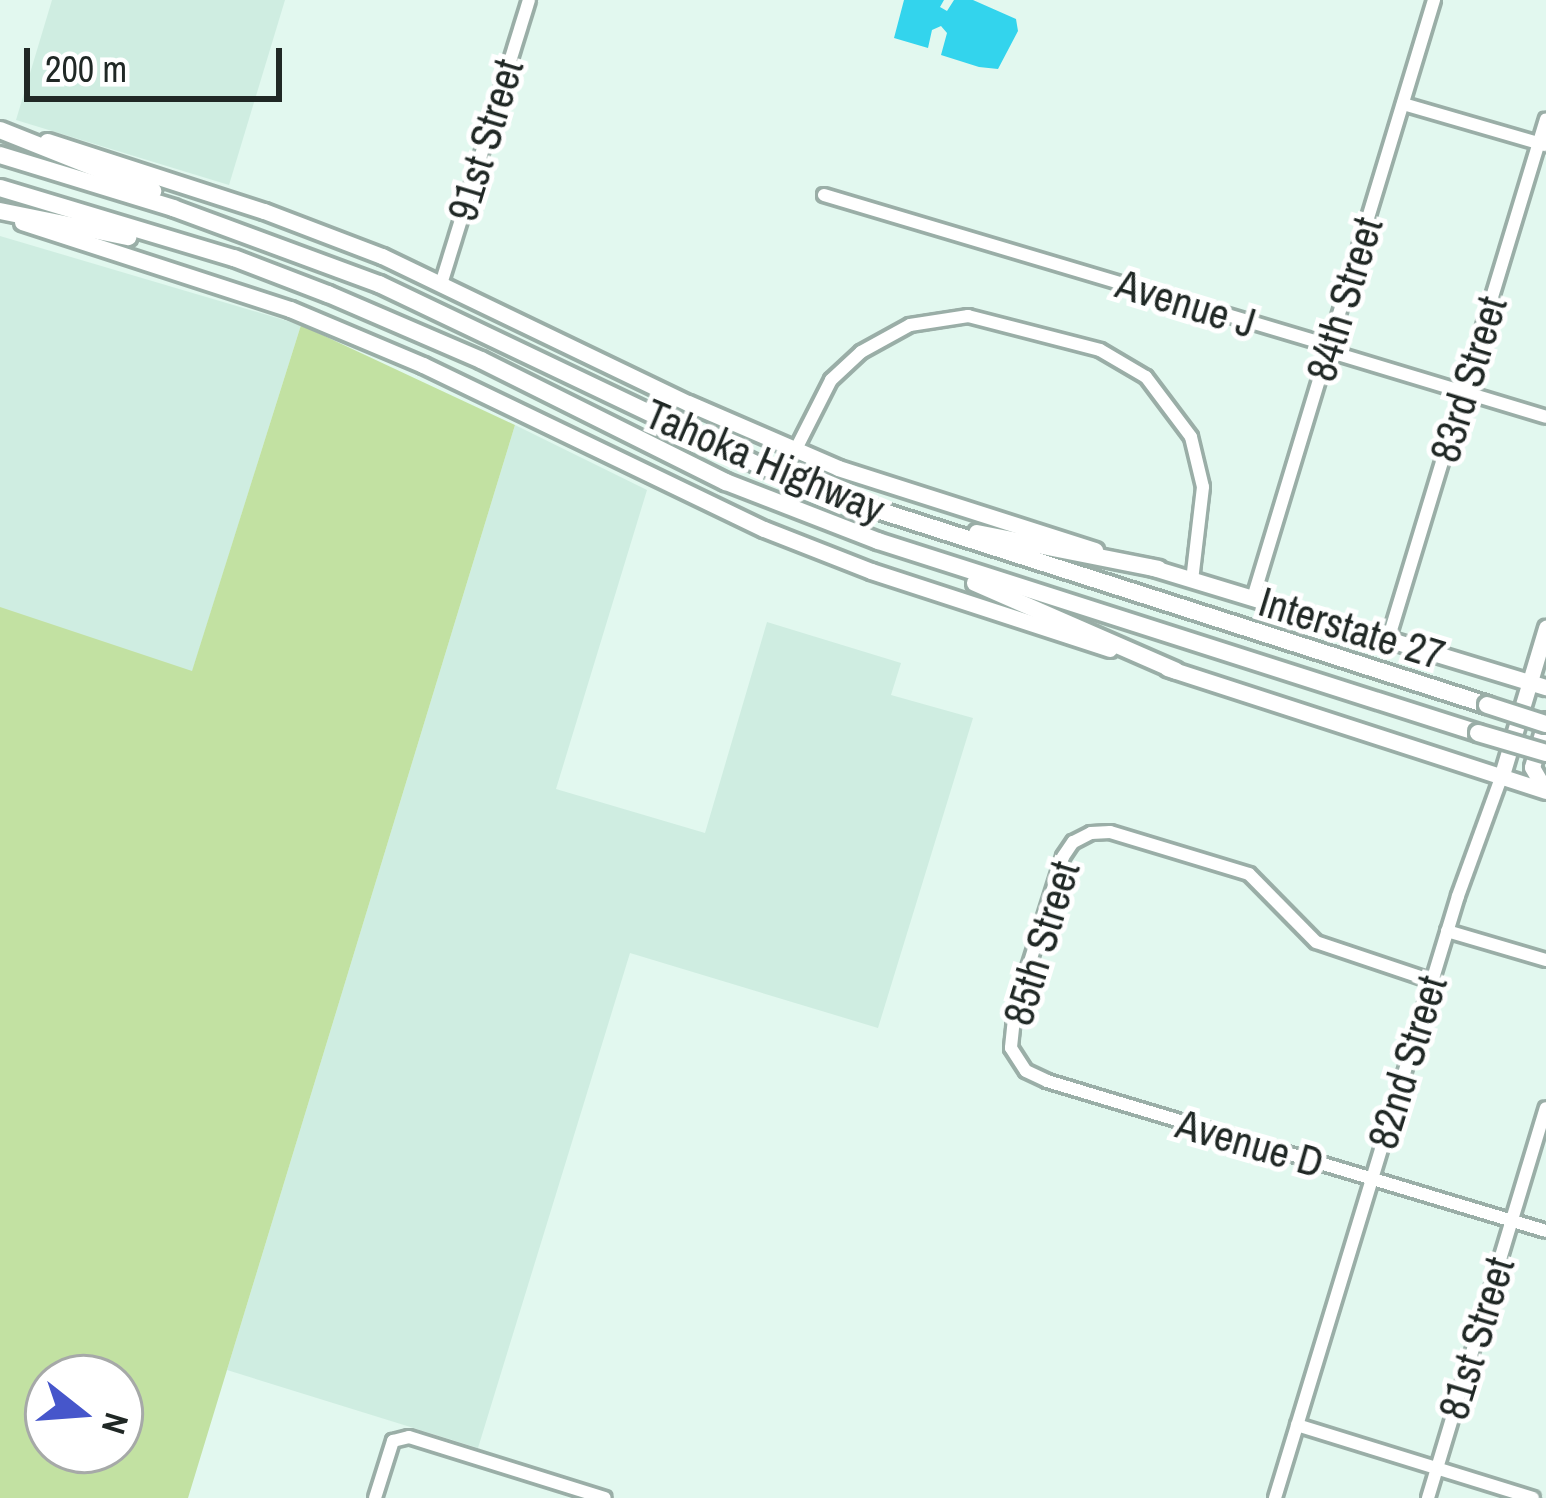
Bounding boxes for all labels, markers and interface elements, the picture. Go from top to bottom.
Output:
scale bar [30,24,288,98]
text: 200 m [45,45,127,93]
street label: 91st Street [437,53,533,227]
street label: 84th Street [1295,211,1393,387]
street label: Avenue J [1110,258,1262,348]
street label: 83rd Street [1419,290,1517,468]
street label: Tahoka Highway [638,388,892,534]
street label: Interstate 27 [1253,576,1451,680]
street label: 85th Street [992,855,1090,1031]
street label: 82nd Street [1357,969,1457,1155]
street label: Avenue D [1171,1098,1329,1188]
street label: 81st Street [1428,1251,1524,1425]
north arrow [24,1354,144,1474]
text: N [92,1408,139,1439]

